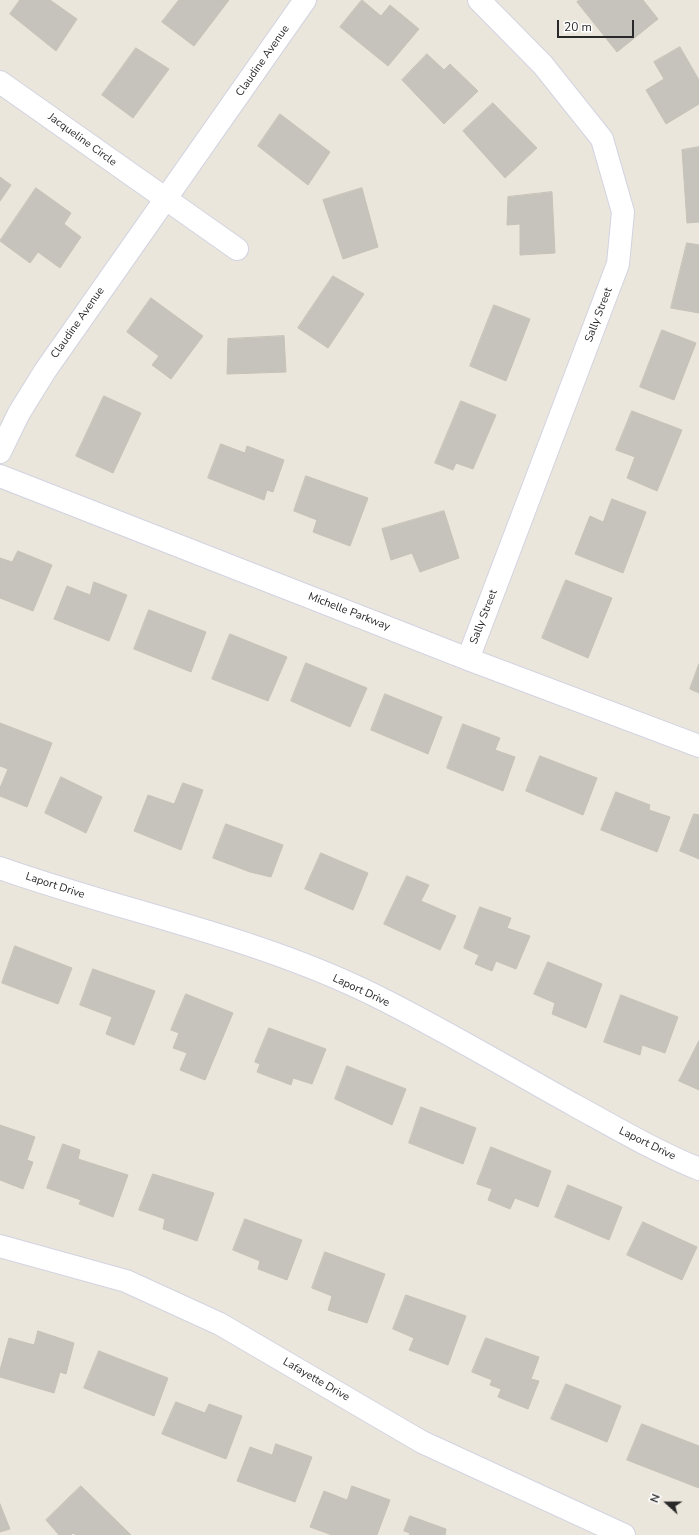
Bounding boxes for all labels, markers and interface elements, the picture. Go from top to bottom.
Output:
scale bar [559,12,636,38]
text: 20 m [564,19,592,35]
street label: Claudine Avenue [234,23,292,99]
street label: Jacqueline Circle [45,111,119,169]
street label: Claudine Avenue [49,285,107,361]
street label: Sally Street [583,286,615,344]
street label: Sally Street [468,588,500,646]
street label: Michelle Parkway [306,590,392,634]
street label: Laport Drive [24,870,86,902]
street label: Laport Drive [330,972,392,1010]
street label: Laport Drive [617,1125,677,1163]
street label: Lafayette Drive [280,1356,352,1404]
north arrow [647,1483,687,1523]
text: N [647,1492,664,1505]

